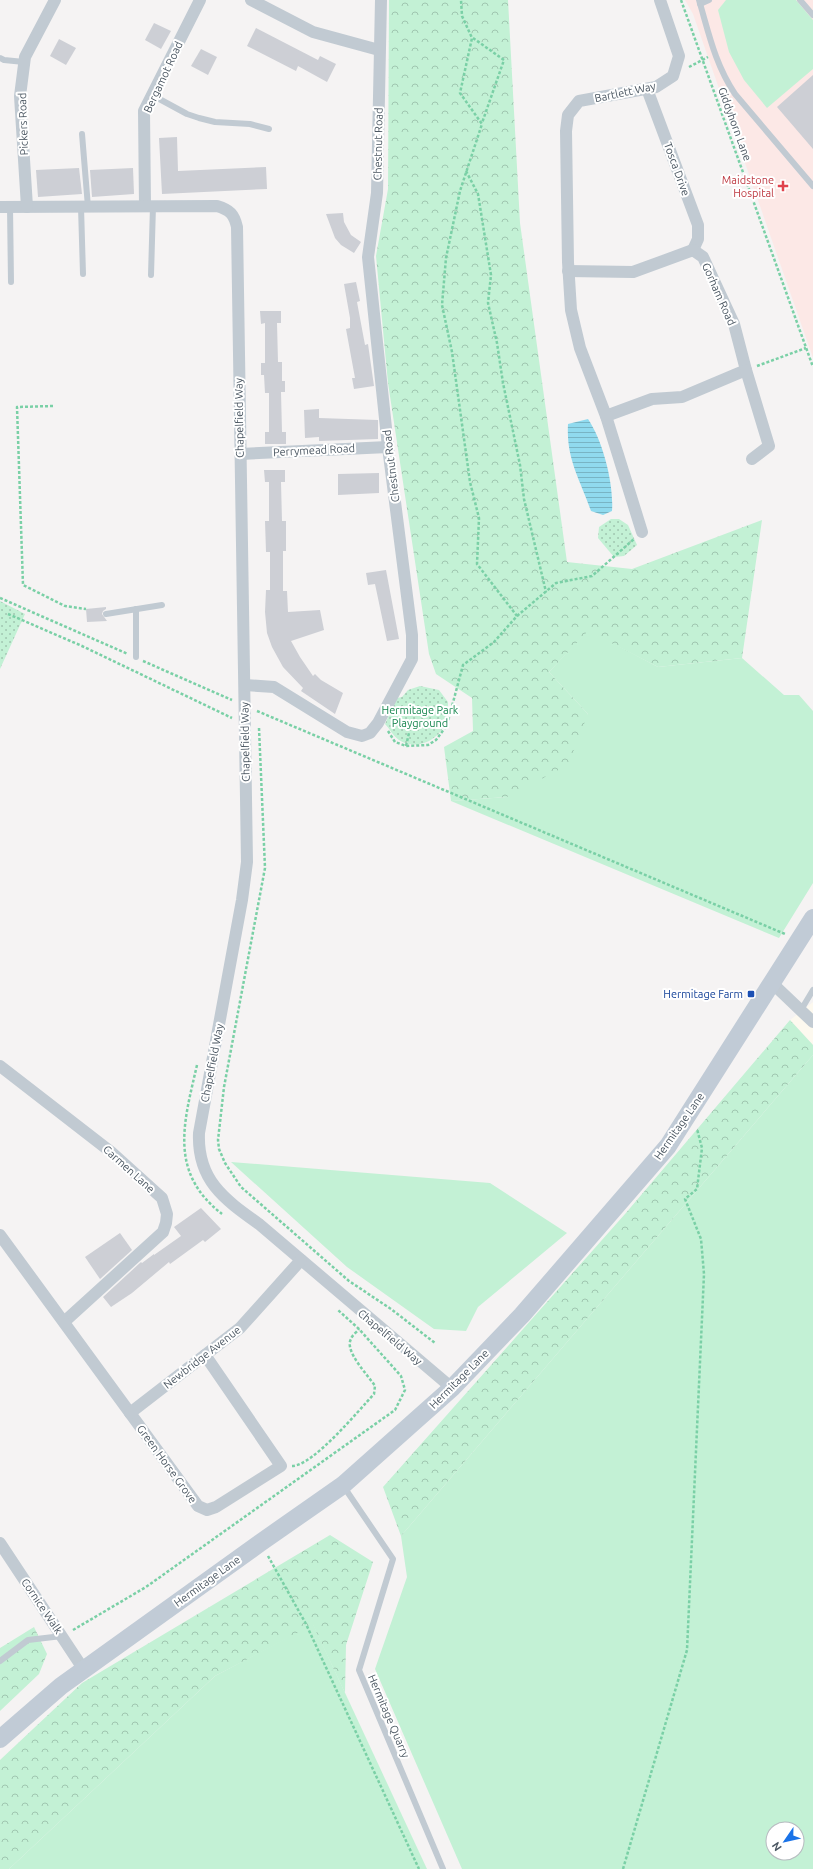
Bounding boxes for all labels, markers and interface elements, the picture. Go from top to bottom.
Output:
street label: Bergamot Road [141,39,185,115]
street label: Bartlett Way [593,80,657,104]
street label: Giddyhorn Lane [716,86,754,162]
street label: Pickers Road [16,92,30,156]
street label: Chestnut Road [371,107,385,181]
street label: Tosca Drive [662,141,692,197]
place label: Maidstone Hospital [722,174,774,199]
marker: Maidstone Hospital [777,180,789,192]
street label: Gorham Road [700,261,738,327]
street label: Chapelfield Way [232,377,246,458]
street label: Chestnut Road [381,429,401,503]
street label: Perrymead Road [273,442,355,458]
street label: Chapelfield Way [238,701,252,782]
park label: Hermitage Park Playground [382,704,459,729]
place label: Hermitage Farm [663,988,743,1000]
marker: Hermitage Farm [746,989,756,999]
street label: Chapelfield Way [199,1022,226,1103]
street label: Hermitage Lane [652,1090,706,1162]
street label: Carmen Lane [101,1143,157,1195]
street label: Chapelfield Way [356,1307,425,1368]
street label: Newbridge Avenue [161,1323,243,1391]
street label: Hermitage Lane [427,1347,491,1411]
street label: Green Horse Grove [135,1423,199,1505]
street label: Hermitage Lane [172,1553,242,1609]
street label: Cornice Walk [19,1576,65,1636]
street label: Hermitage Quarry [366,1673,412,1760]
north arrow [765,1821,805,1861]
text: N [769,1840,784,1853]

